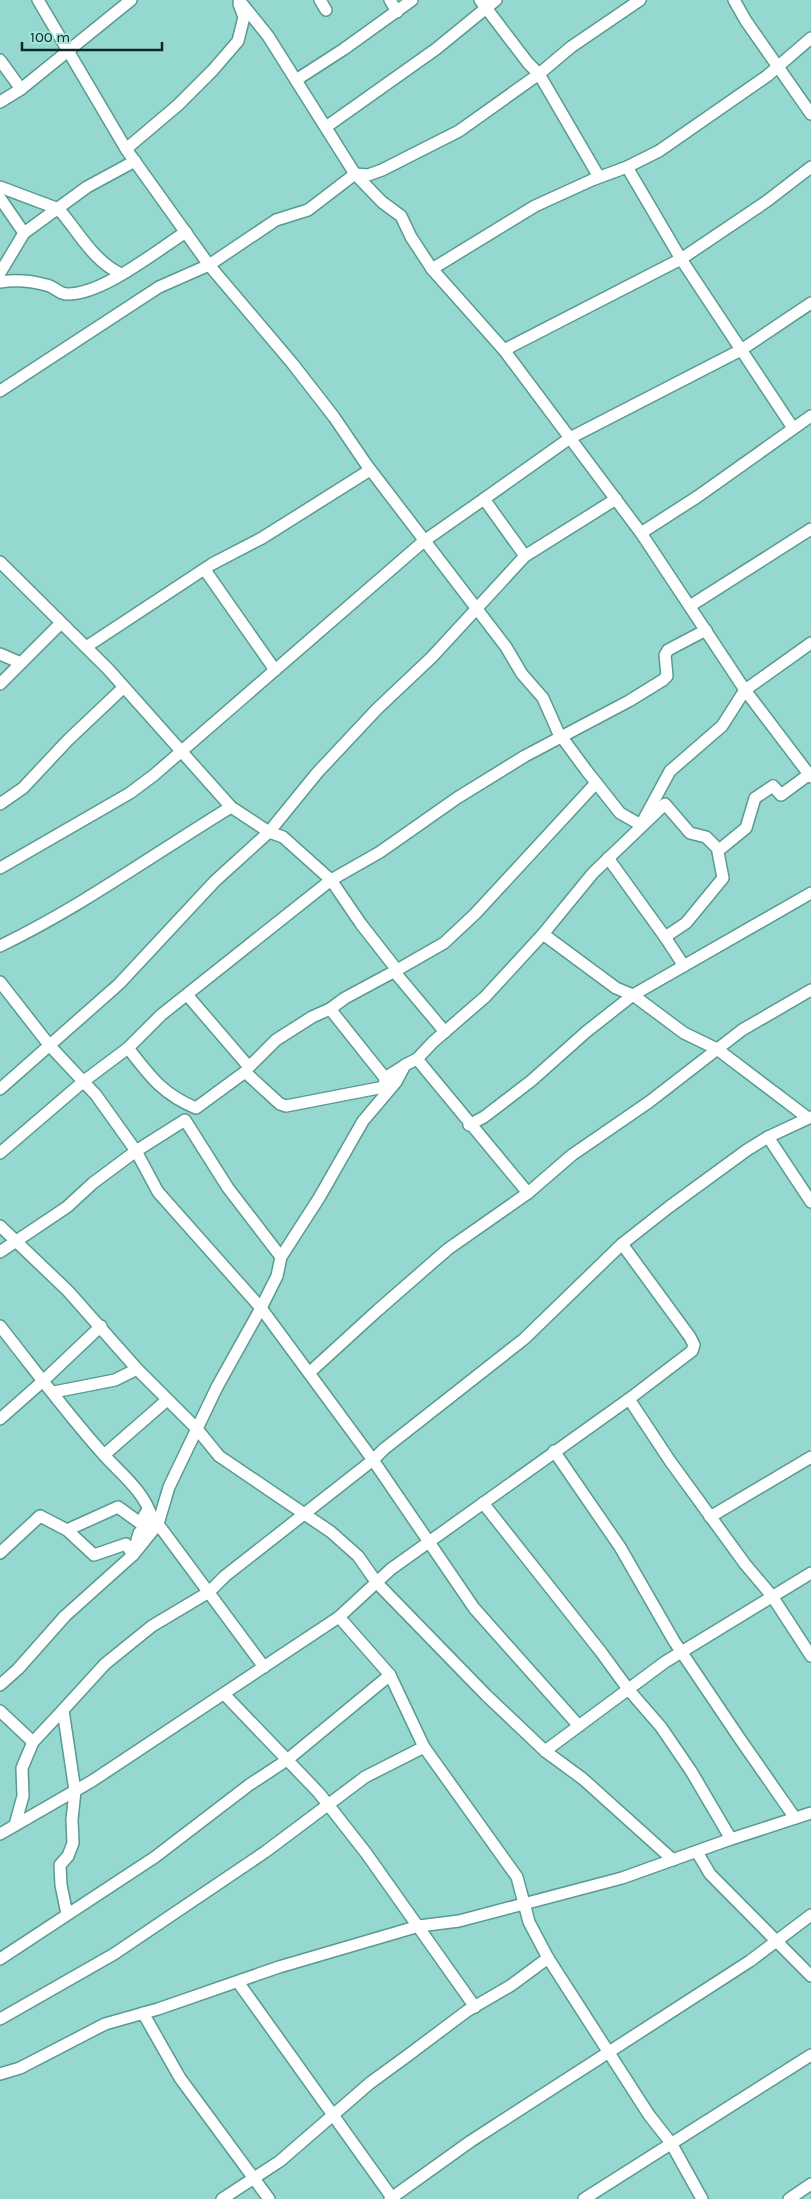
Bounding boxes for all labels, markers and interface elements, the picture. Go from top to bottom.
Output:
scale bar [22,20,162,52]
text: 100 m [30,28,70,46]

